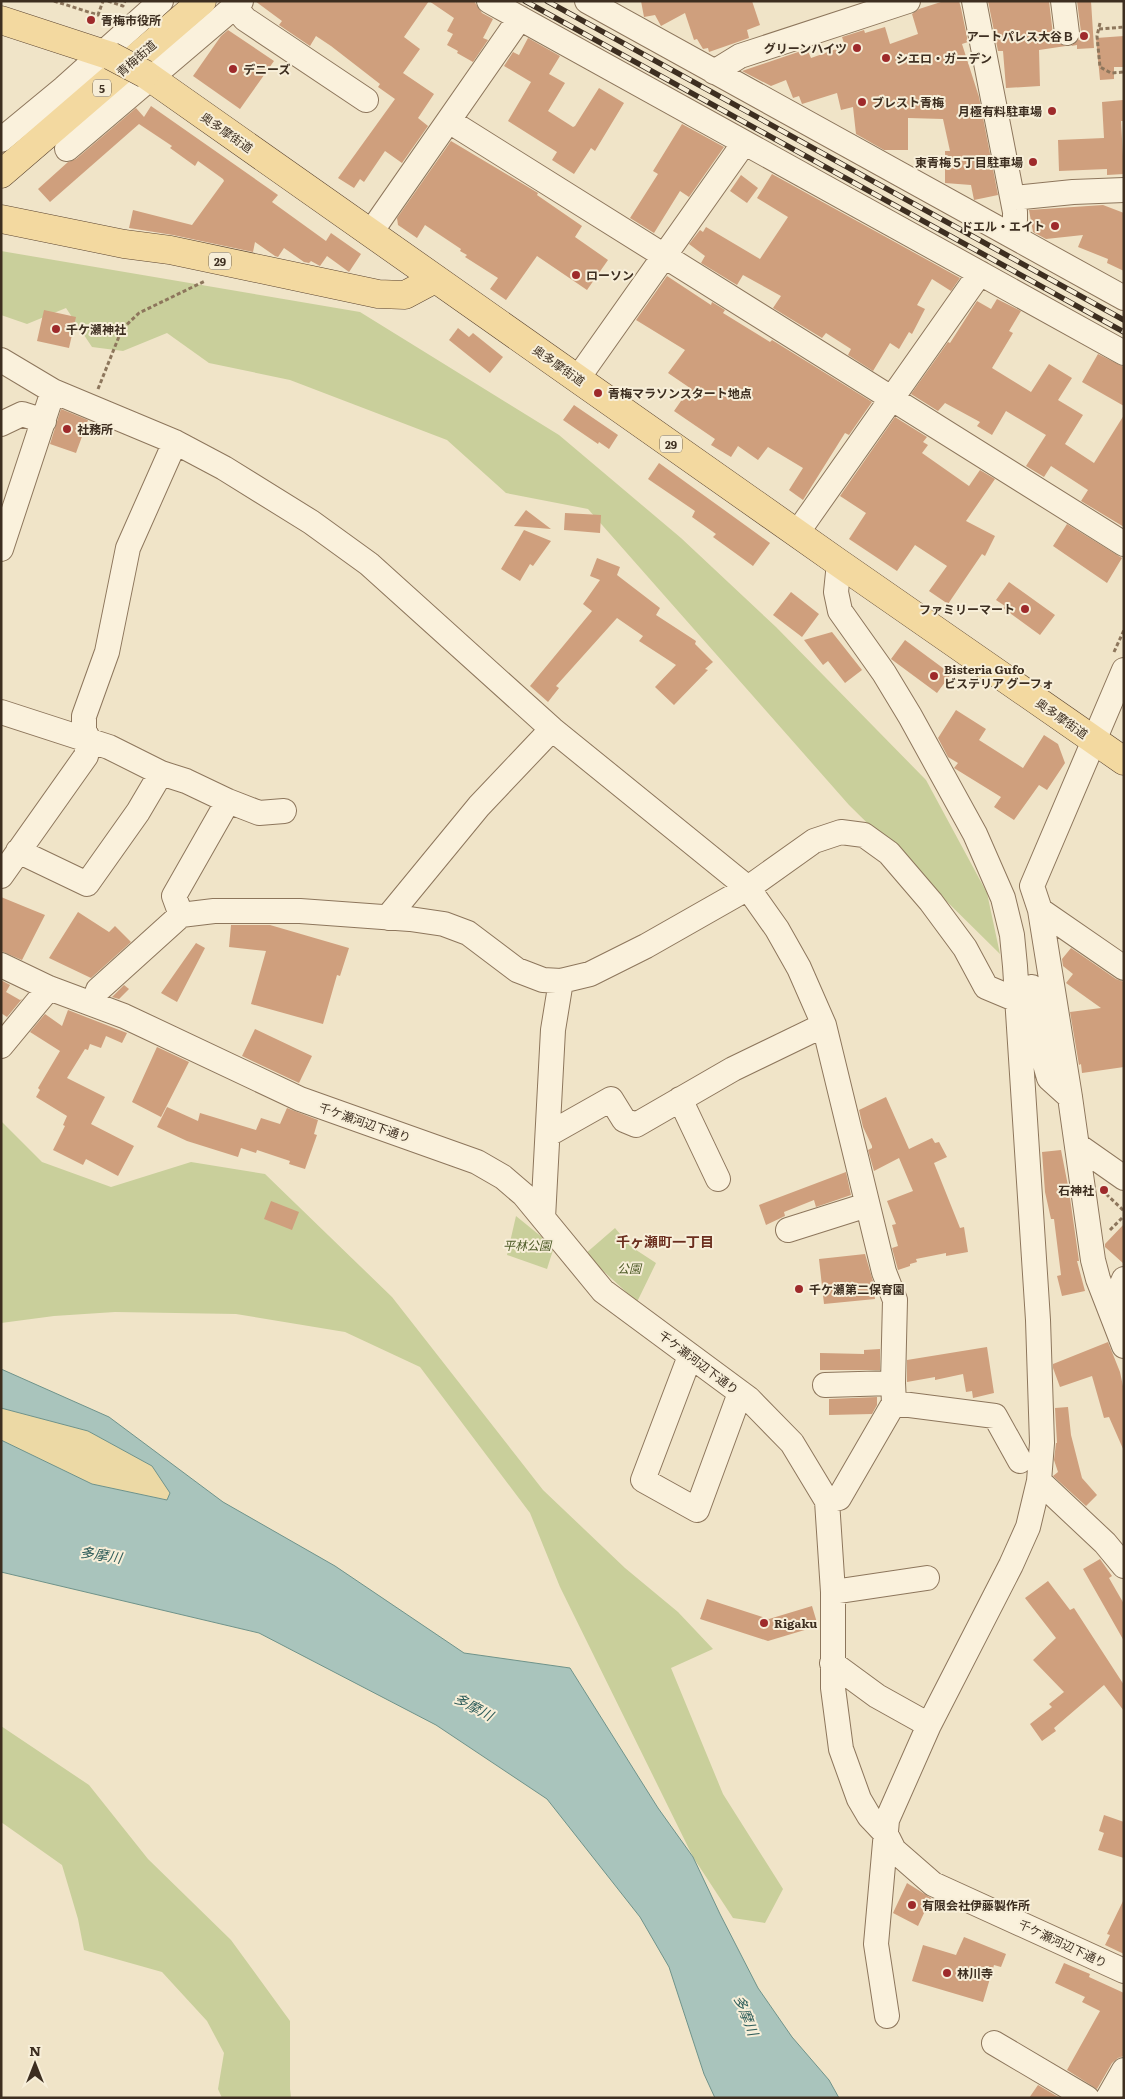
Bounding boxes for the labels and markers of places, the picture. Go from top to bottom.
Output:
place label: 青梅市役所 [101,11,161,29]
marker: 青梅市役所 [85,14,97,26]
place label: アートパレス大谷Ｂ [967,27,1074,45]
marker: アートパレス大谷Ｂ [1078,30,1090,42]
place label: グリーンハイツ [764,39,847,57]
marker: グリーンハイツ [851,42,863,54]
place label: シエロ・ガーデン [896,49,992,67]
marker: シエロ・ガーデン [880,52,892,64]
place label: デニーズ [243,60,290,78]
marker: デニーズ [227,63,239,75]
place label: ブレスト青梅 [872,93,944,111]
marker: ブレスト青梅 [856,96,868,108]
place label: 月極有料駐車場 [958,102,1042,120]
marker: 月極有料駐車場 [1046,105,1058,117]
place label: 東青梅５丁目駐車場 [915,153,1023,171]
marker: 東青梅５丁目駐車場 [1027,156,1039,168]
place label: ドエル・エイト [961,217,1045,235]
marker: ドエル・エイト [1049,220,1061,232]
place label: ローソン [586,266,634,284]
marker: ローソン [570,269,582,281]
place label: 千ケ瀬神社 [66,320,126,338]
marker: 千ケ瀬神社 [50,323,62,335]
place label: 青梅マラソンスタート地点 [608,384,752,402]
marker: 青梅マラソンスタート地点 [592,387,604,399]
place label: 社務所 [77,420,113,438]
marker: 社務所 [61,423,73,435]
place label: ファミリーマート [919,600,1015,618]
marker: ファミリーマート [1019,603,1031,615]
place label: Bisteria Gufo ビステリア グーフォ [944,660,1054,692]
marker: Bisteria Gufo ビステリア グーフォ [928,670,940,682]
place label: 石神社 [1058,1181,1094,1199]
marker: 石神社 [1098,1184,1110,1196]
place label: 千ケ瀬第二保育園 [809,1280,905,1298]
marker: 千ケ瀬第二保育園 [793,1283,805,1295]
place label: Rigaku [774,1614,818,1632]
marker: Rigaku [758,1617,770,1629]
place label: 有限会社伊藤製作所 [922,1896,1030,1914]
marker: 有限会社伊藤製作所 [906,1899,918,1911]
place label: 林川寺 [957,1964,993,1982]
marker: 林川寺 [941,1967,953,1979]

